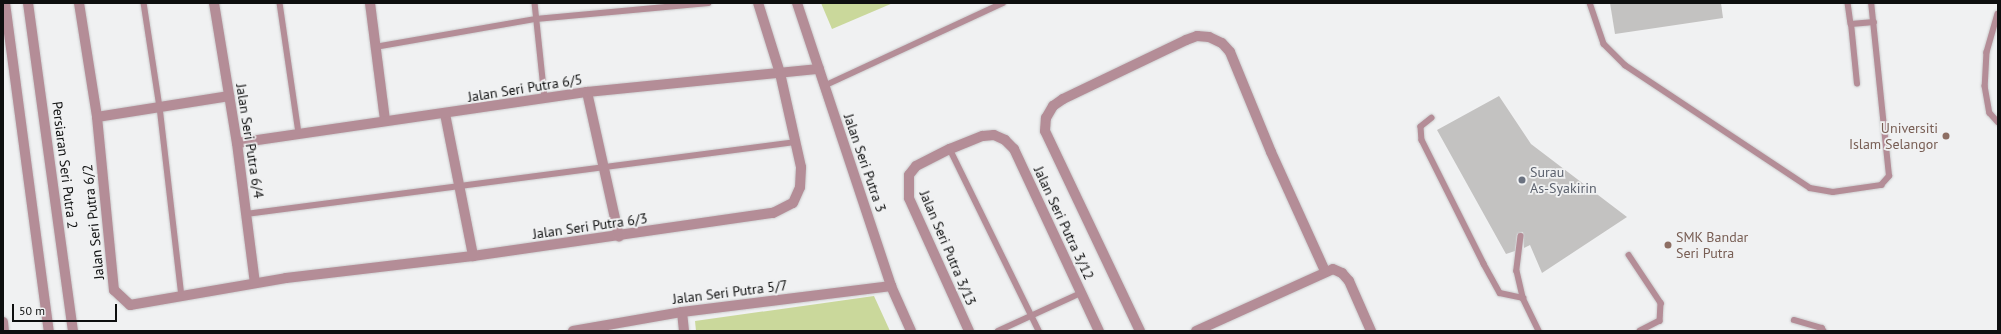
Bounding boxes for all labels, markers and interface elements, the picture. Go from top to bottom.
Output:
street label: Jalan Seri Putra 6/5 [467,71,583,105]
street label: Jalan Seri Putra 6/4 [233,83,267,199]
street label: Persiaran Seri Putra 2 [49,100,81,230]
street label: Jalan Seri Putra 3 [840,112,890,214]
place label: Universiti Islam Selangor [1849,120,1938,152]
marker: Universiti Islam Selangor [1941,131,1951,141]
street label: Jalan Seri Putra 6/2 [79,164,107,280]
street label: Jalan Seri Putra 3/12 [1030,164,1098,282]
place label: Surau As-Syakirin [1530,164,1597,196]
marker: Surau As-Syakirin [1517,175,1527,185]
street label: Jalan Seri Putra 3/13 [916,188,980,308]
street label: Jalan Seri Putra 6/3 [532,210,648,242]
place label: SMK Bandar Seri Putra [1676,229,1749,262]
marker: SMK Bandar Seri Putra [1663,240,1673,250]
street label: Jalan Seri Putra 5/7 [672,277,788,307]
scale bar [14,296,119,322]
text: 50 m [19,303,45,318]

